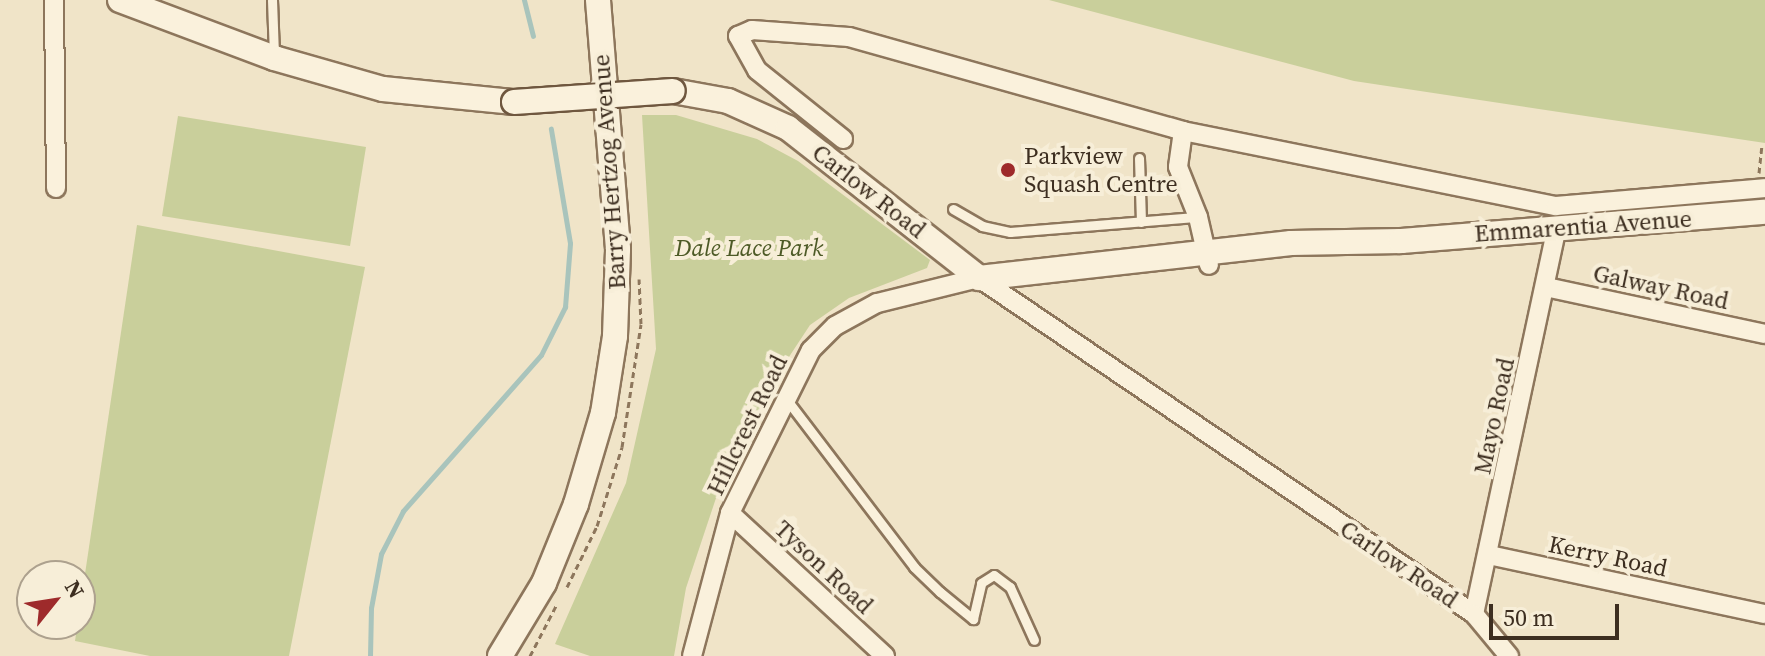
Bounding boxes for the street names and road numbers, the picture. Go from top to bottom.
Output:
street label: Barry Hertzog Avenue [586,53,632,291]
street label: Carlow Road [807,138,931,244]
street label: Emmarentia Avenue [1473,204,1693,248]
street label: Galway Road [1591,259,1731,315]
street label: Hillcrest Road [701,350,793,500]
street label: Mayo Road [1468,355,1520,477]
street label: Tyson Road [769,514,879,620]
street label: Carlow Road [1335,514,1463,614]
street label: Kerry Road [1546,529,1670,583]

